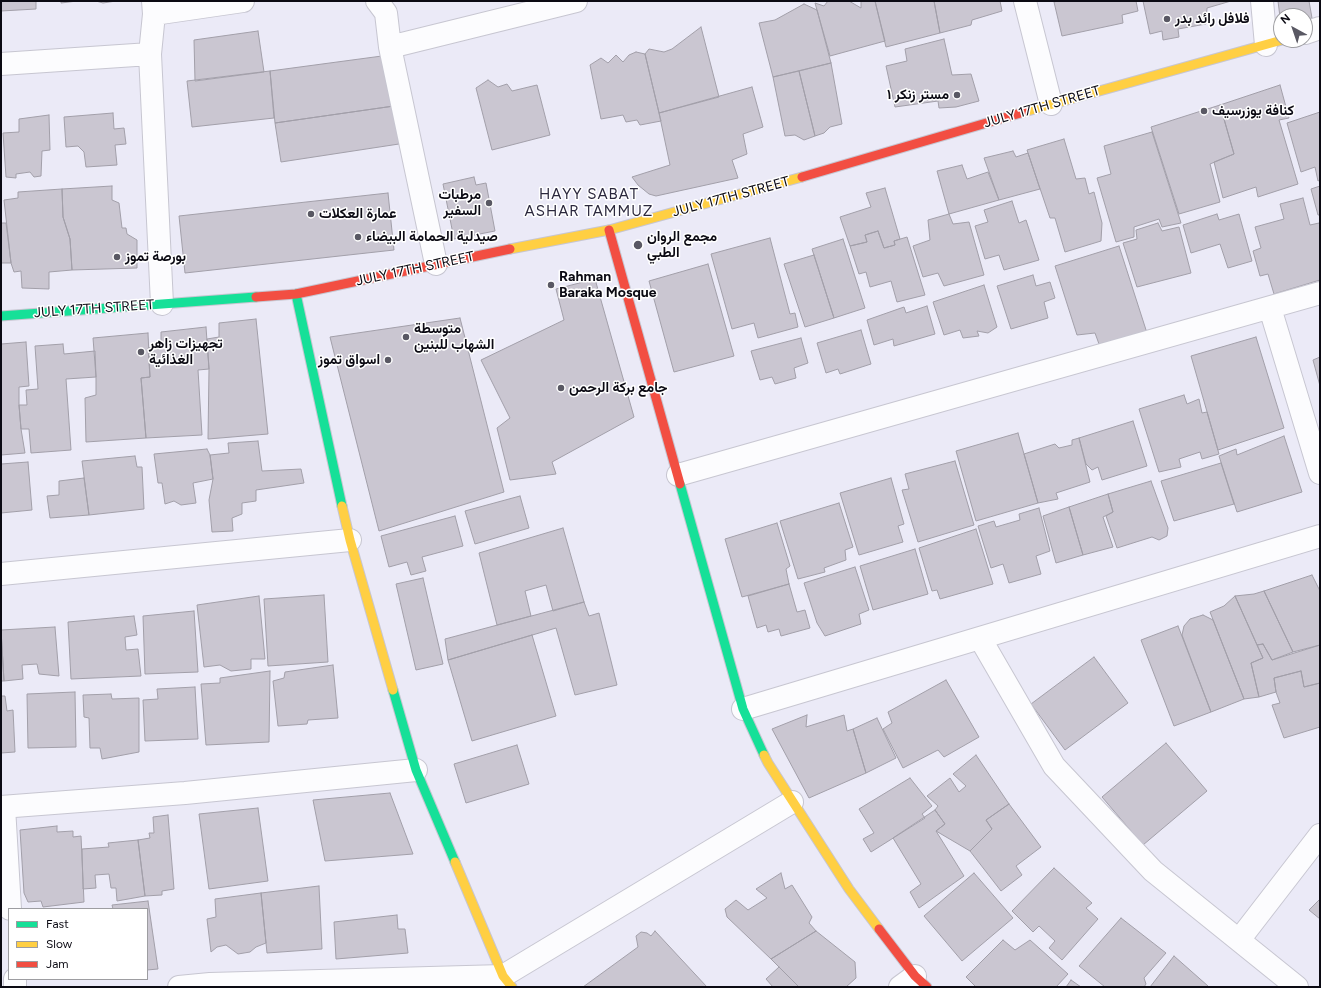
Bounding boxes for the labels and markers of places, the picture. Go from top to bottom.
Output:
place label: فلافل رائد بدر [1175,11,1250,27]
marker: فلافل رائد بدر [1162,14,1172,24]
place label: مستر زنكر ١ [887,87,949,103]
marker: مستر زنكر ١ [952,90,962,100]
place label: كنافة يوزرسيف [1212,103,1294,119]
marker: كنافة يوزرسيف [1199,106,1209,116]
place label: مرطبات السفير [438,187,481,220]
marker: مرطبات السفير [484,198,494,208]
place label: عمارة العكلات [319,206,397,222]
marker: عمارة العكلات [306,209,316,219]
place label: صيدلية الحمامة البيضاء [366,229,498,245]
place label: مجمع الروان الطبي [647,229,717,262]
marker: صيدلية الحمامة البيضاء [353,232,363,242]
marker: مجمع الروان الطبي [632,239,644,251]
place label: بورصة تموز [125,249,186,265]
marker: بورصة تموز [112,252,122,262]
place label: Rahman Baraka Mosque [559,269,656,302]
marker: Rahman Baraka Mosque [546,280,556,290]
place label: متوسطة الشهاب للبنين [414,321,494,354]
marker: متوسطة الشهاب للبنين [401,332,411,342]
place label: تجهيزات زاهر الغذائية [149,336,223,368]
marker: تجهيزات زاهر الغذائية [136,347,146,357]
place label: اسواق تموز [318,352,380,368]
marker: اسواق تموز [383,355,393,365]
place label: جامع بركة الرحمن [569,380,668,396]
marker: جامع بركة الرحمن [556,383,566,393]

